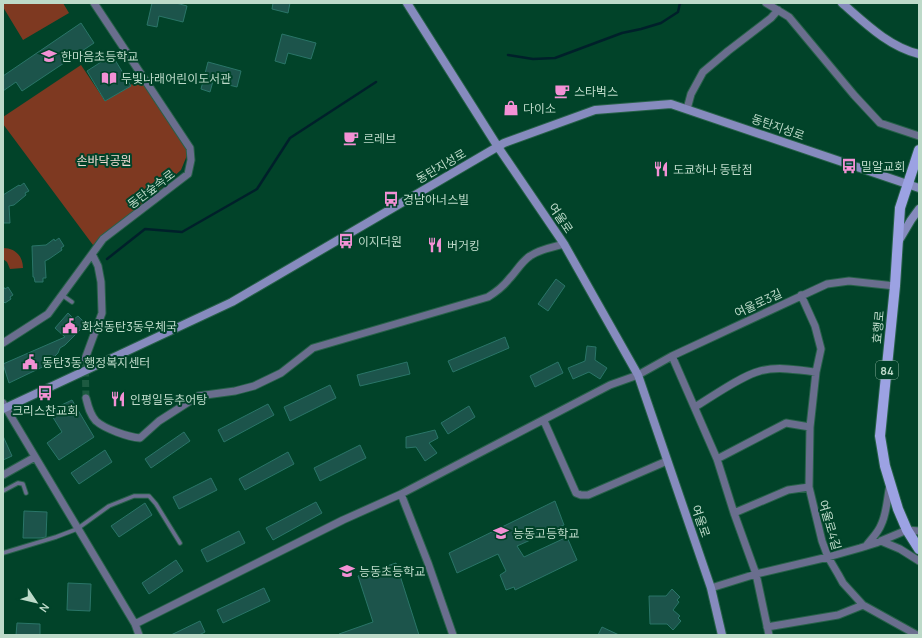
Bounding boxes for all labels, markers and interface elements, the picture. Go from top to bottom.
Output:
school or university icon: 한마음초등학교 [40,47,58,65]
place label: 한마음초등학교 [61,48,138,65]
library icon: 두빛나래어린이도서관 [100,69,118,87]
place label: 두빛나래어린이도서관 [121,70,231,87]
cafe icon: 스타벅스 [553,82,571,100]
place label: 스타벅스 [574,83,618,100]
shop icon: 다이소 [502,99,520,117]
place label: 다이소 [523,100,556,117]
street label: 동탄지성로 [749,110,807,144]
cafe icon: 르레브 [342,129,360,147]
place label: 르레브 [363,130,396,147]
street label: 동탄지성로 [413,145,469,187]
park label: 손바닥공원 [76,152,132,169]
bus stop icon: 밀알교회 [840,157,858,175]
place label: 밀알교회 [861,158,905,175]
restaurant icon: 도쿄하나 동탄점 [652,160,670,178]
place label: 도쿄하나 동탄점 [673,161,753,178]
street label: 동탄숲속로 [124,166,178,212]
bus stop icon: 경남아너스빌 [382,190,400,208]
place label: 경남아너스빌 [403,191,469,208]
street label: 여울로 [545,200,577,236]
bus stop icon: 이지더원 [337,232,355,250]
place label: 이지더원 [358,233,402,250]
restaurant icon: 버거킹 [426,236,444,254]
place label: 버거킹 [447,237,480,254]
street label: 여울로3길 [731,285,785,321]
street label: 효행로 [868,310,888,344]
public building icon: 화성동탄3동우체국 [61,317,79,335]
place label: 화성동탄3동우체국 [82,318,177,335]
public building icon: 동탄3동 행정복지센터 [21,353,39,371]
place label: 동탄3동 행정복지센터 [42,354,150,371]
road number: 84 [876,361,898,379]
bus stop icon: 크리스찬교회 [36,384,54,402]
restaurant icon: 인평일등추어탕 [109,390,127,408]
place label: 인평일등추어탕 [130,391,207,408]
place label: 크리스찬교회 [12,402,78,419]
street label: 여울로4길 [815,498,845,552]
street label: 여울로 [688,503,714,539]
school or university icon: 능동고등학교 [492,524,510,542]
place label: 능동고등학교 [513,525,579,542]
school or university icon: 능동초등학교 [338,562,356,580]
place label: 능동초등학교 [359,563,425,580]
north arrow [16,582,56,622]
text: N [36,600,53,616]

